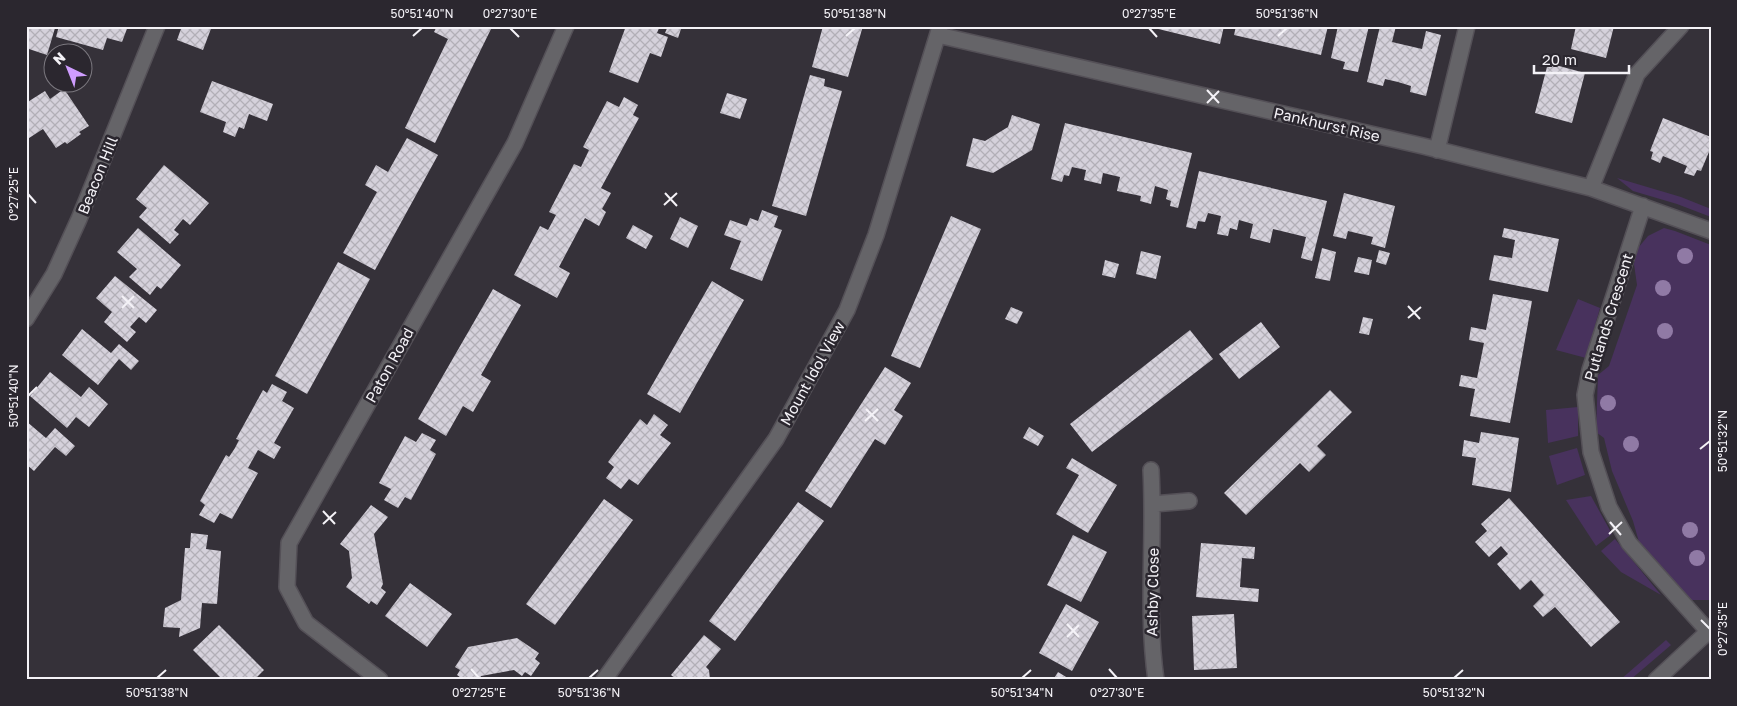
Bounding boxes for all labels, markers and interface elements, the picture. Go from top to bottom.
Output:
text: 50°51'40"N [390,6,454,21]
text: 0°27'30"E [483,6,537,21]
text: 50°51'38"N [824,6,886,21]
text: 0°27'35"E [1122,6,1176,21]
text: 50°51'36"N [1256,6,1318,21]
north arrow [42,42,92,92]
scale bar [1534,42,1630,74]
text: N [49,48,68,68]
text: 20 m [1542,50,1577,68]
street label: Pankhurst Rise [1272,103,1382,145]
street label: Beacon Hill [73,133,121,217]
text: 0°27'25"E [6,167,21,221]
street label: Putlands Crescent [1580,251,1636,383]
street label: Mount Idol View [776,318,848,428]
street label: Paton Road [361,324,417,406]
text: 50°51'40"N [6,364,21,428]
text: 50°51'32"N [1715,410,1730,472]
street label: Ashby Close [1142,547,1162,637]
text: 0°27'35"E [1715,602,1730,656]
text: 50°51'38"N [126,685,188,700]
text: 0°27'25"E [452,685,506,700]
text: 50°51'36"N [558,685,620,700]
text: 50°51'34"N [991,685,1053,700]
text: 0°27'30"E [1090,685,1144,700]
text: 50°51'32"N [1423,685,1485,700]

